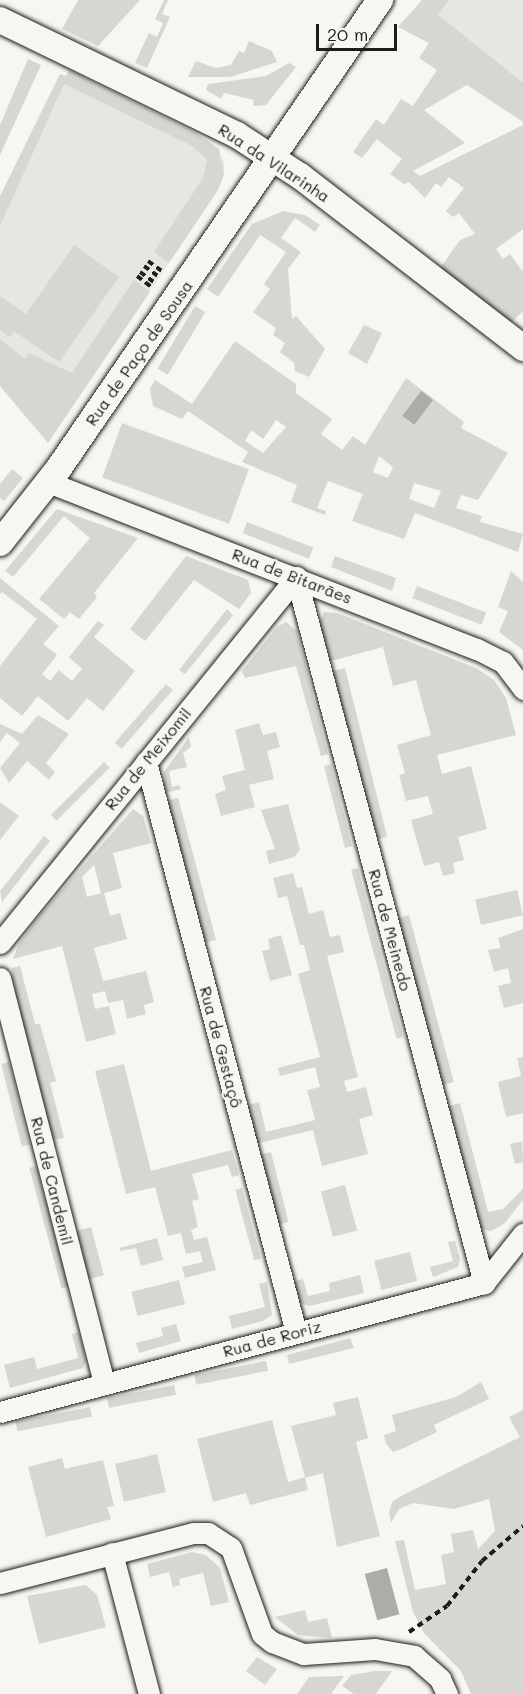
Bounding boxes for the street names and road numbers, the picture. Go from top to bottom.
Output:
street label: Rua da Vilarinha [215,120,333,206]
street label: Rua de Paço de Sousa [81,277,197,429]
street label: Rua de Bitarães [229,544,355,608]
street label: Rua de Meixomil [101,704,195,814]
street label: Rua de Meinedo [365,867,415,993]
street label: Rua de Gestaçô [196,984,246,1110]
street label: Rua de Candemil [27,1115,77,1247]
street label: Rua de Roriz [221,1317,323,1361]

